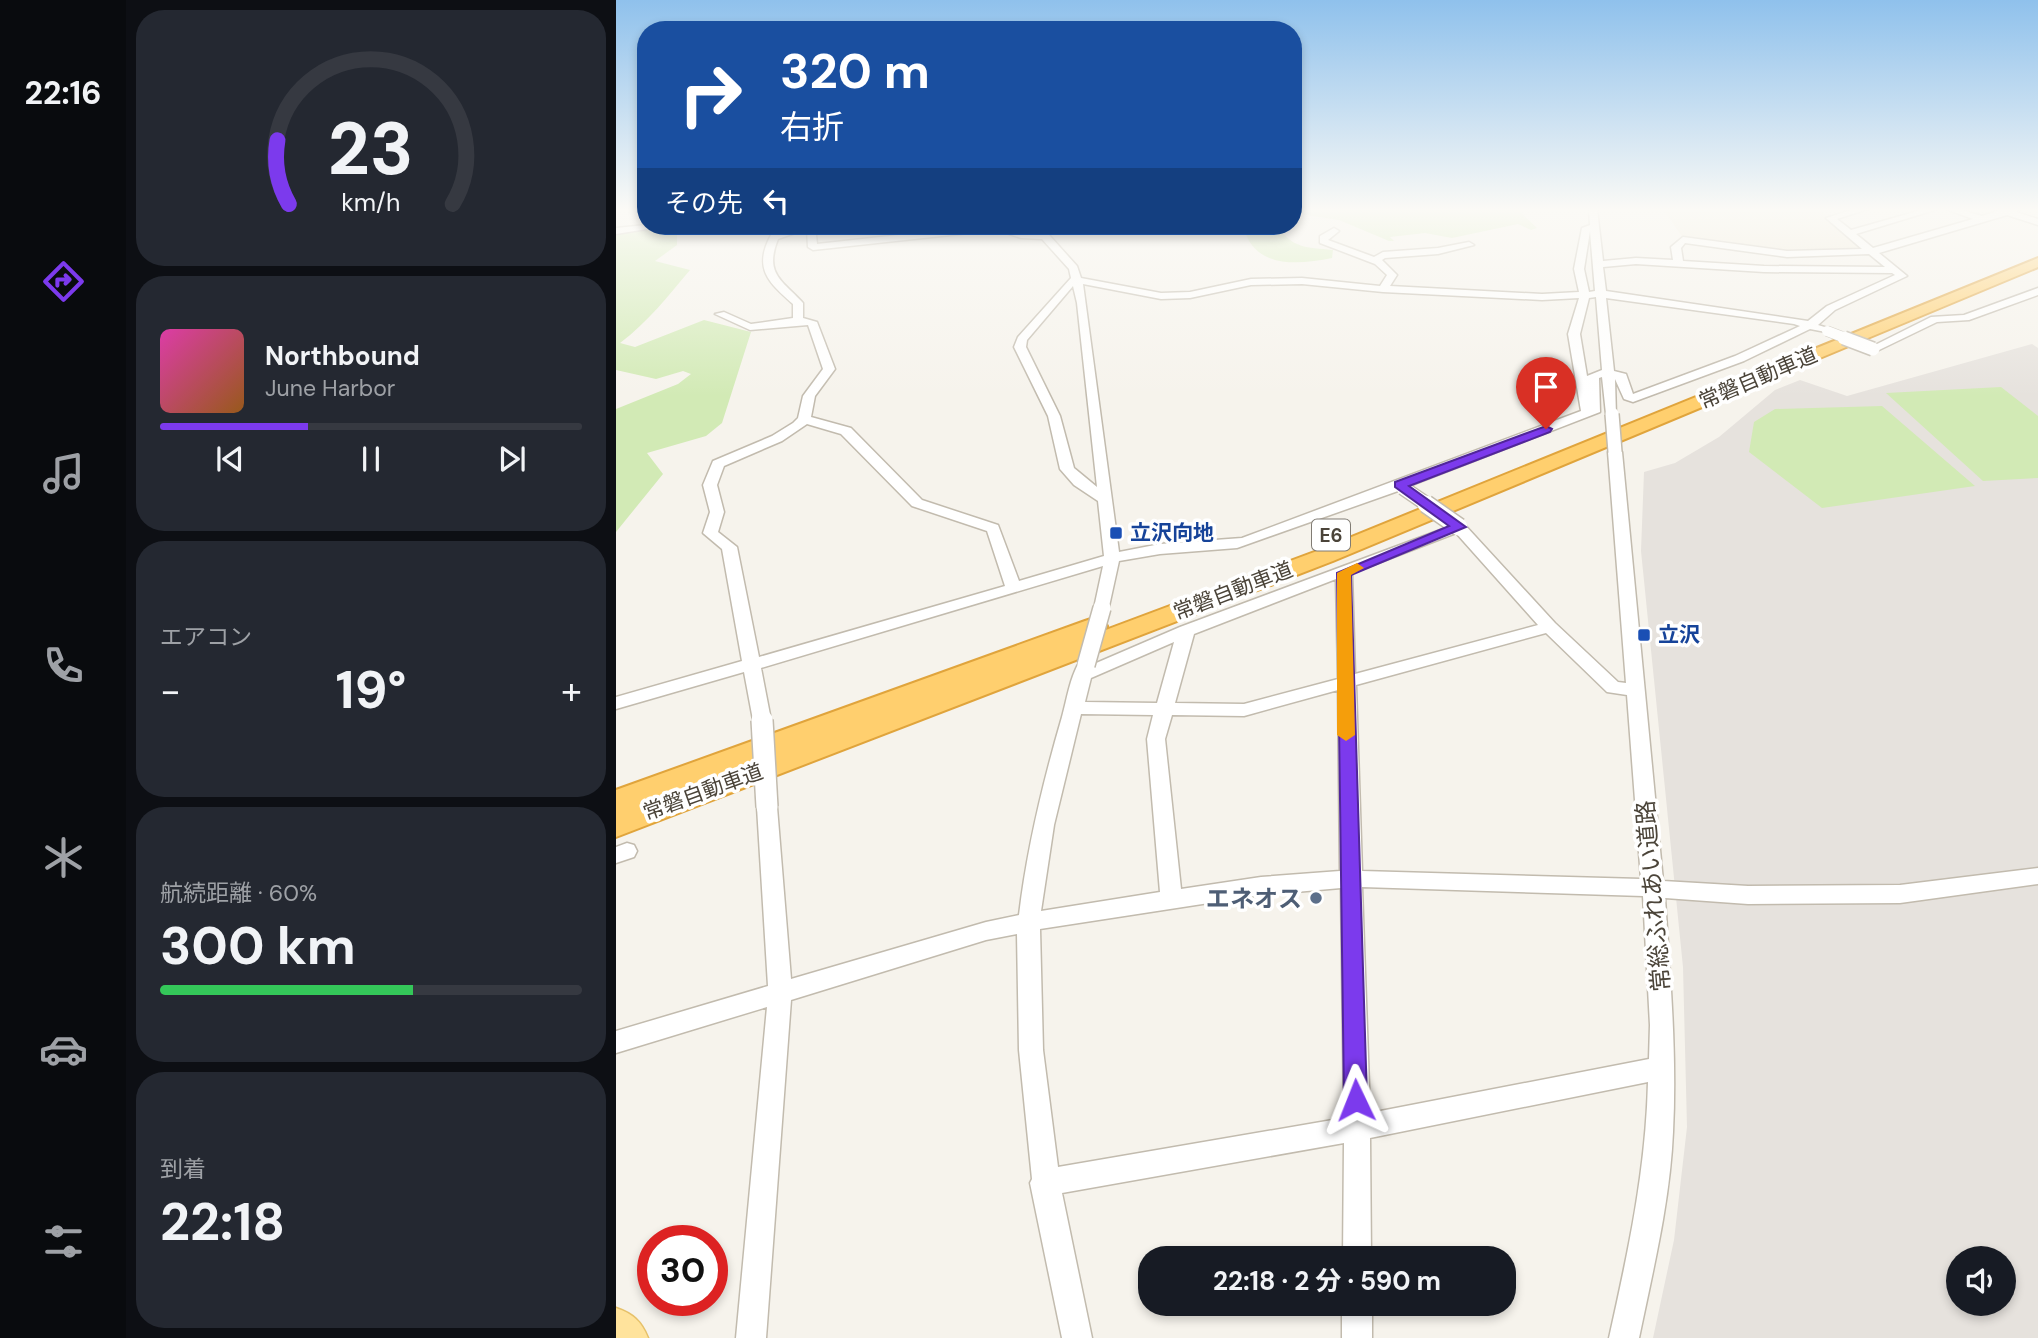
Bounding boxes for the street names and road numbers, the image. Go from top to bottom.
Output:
street label: 常磐自動車道 [1695,340,1821,416]
road number: E6 [1312,520,1350,550]
street label: 常磐自動車道 [1169,555,1297,627]
street label: 常磐自動車道 [639,757,767,827]
street label: 常総ふれあい道路 [1629,799,1677,993]

